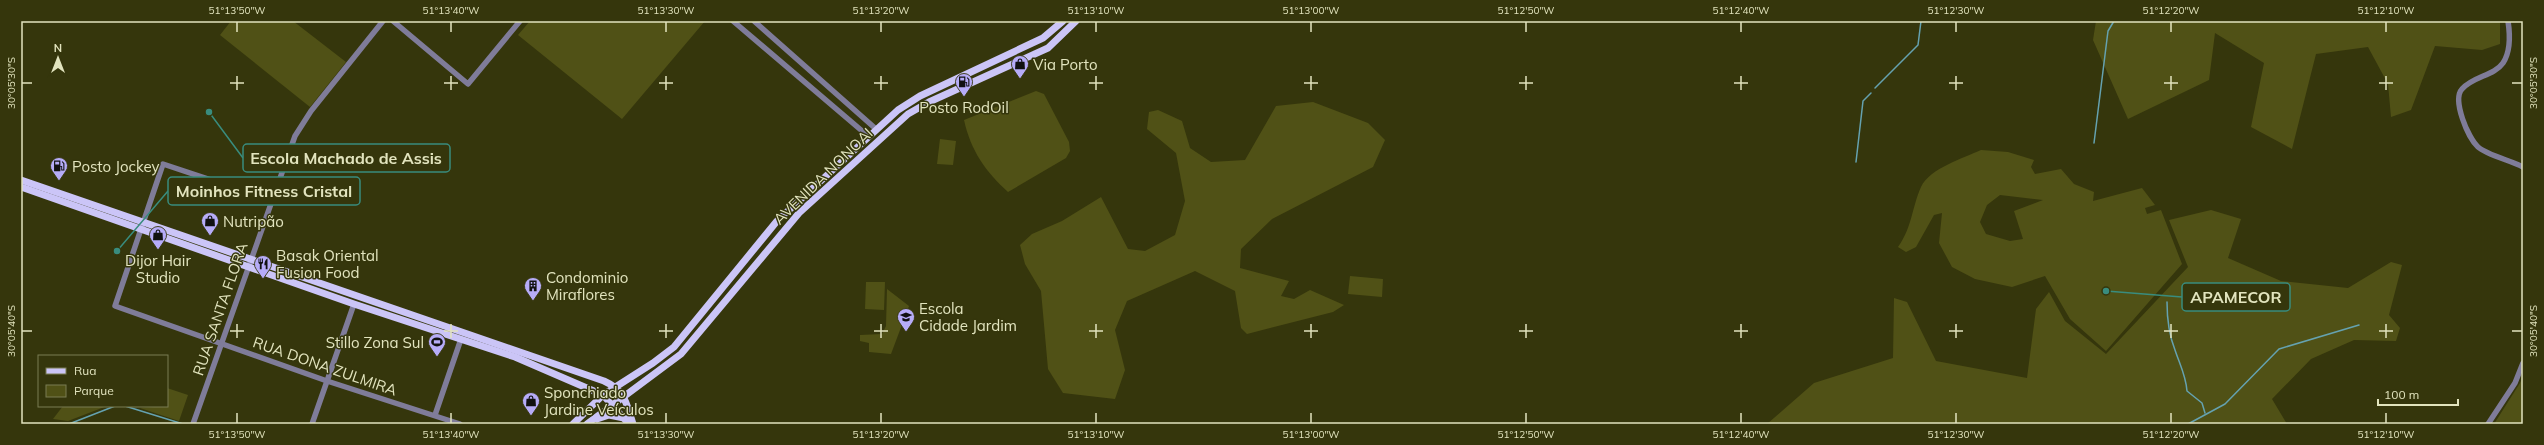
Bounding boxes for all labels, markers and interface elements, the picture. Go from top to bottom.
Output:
text: 51°13'50"W [209,4,265,17]
text: 51°13'40"W [423,4,479,17]
text: 51°13'30"W [638,4,694,17]
text: 51°13'20"W [853,4,909,17]
text: 51°13'10"W [1068,4,1124,17]
text: 51°13'00"W [1283,4,1339,17]
text: 51°12'50"W [1498,4,1554,17]
text: 51°12'40"W [1713,4,1769,17]
text: 51°12'30"W [1928,4,1984,17]
text: 51°12'20"W [2143,4,2199,17]
text: 51°12'10"W [2358,4,2414,17]
north arrow [38,38,78,78]
text: N [54,41,62,55]
shop icon: Via Porto [1010,54,1030,79]
place label: Via Porto [1033,55,1098,74]
text: 30°05'30"S [5,57,18,109]
text: 30°05'30"S [2527,57,2540,109]
fuel station icon: Posto RodOil [954,72,974,97]
place label: Posto RodOil [919,98,1009,117]
street label: AVENIDA NONOAI [769,124,877,228]
callout: Escola Machado de Assis [243,144,450,172]
text: Escola Machado de Assis [250,148,442,168]
fuel station icon: Posto Jockey [49,156,69,181]
place label: Posto Jockey [72,157,160,176]
callout: Moinhos Fitness Cristal [168,177,360,205]
text: Moinhos Fitness Cristal [176,181,352,201]
shop icon: Nutripão [200,211,220,236]
place label: Nutripão [223,212,284,231]
shop icon: Dijor Hair Studio [148,225,168,250]
street label: RUA SANTA FLORA [188,240,252,378]
place label: Basak Oriental Fusion Food [276,246,379,282]
place label: Dijor Hair Studio [125,251,191,287]
restaurant icon: Basak Oriental Fusion Food [253,254,273,279]
place label: Condominio Miraflores [546,268,628,304]
building icon: Condominio Miraflores [523,276,543,301]
callout: APAMECOR [2182,283,2290,311]
text: APAMECOR [2190,287,2282,307]
place label: Escola Cidade Jardim [919,299,1017,335]
text: 30°05'40"S [5,305,18,357]
text: 30°05'40"S [2527,305,2540,357]
school or university icon: Escola Cidade Jardim [896,307,916,332]
street label: RUA DONA ZULMIRA [250,332,400,400]
sports icon: Stillo Zona Sul [427,332,447,357]
place label: Stillo Zona Sul [326,333,424,352]
legend [38,355,168,407]
text: Rua [74,363,96,378]
scale bar [2378,381,2458,407]
text: Parque [74,383,114,398]
place label: Sponchiado Jardine Veículos [544,383,654,419]
text: 100 m [2384,387,2419,402]
shop icon: Sponchiado Jardine Veículos [521,391,541,416]
text: 51°13'50"W [209,428,265,441]
text: 51°13'40"W [423,428,479,441]
text: 51°13'30"W [638,428,694,441]
text: 51°13'20"W [853,428,909,441]
text: 51°13'10"W [1068,428,1124,441]
text: 51°13'00"W [1283,428,1339,441]
text: 51°12'50"W [1498,428,1554,441]
text: 51°12'40"W [1713,428,1769,441]
text: 51°12'30"W [1928,428,1984,441]
text: 51°12'20"W [2143,428,2199,441]
text: 51°12'10"W [2358,428,2414,441]

